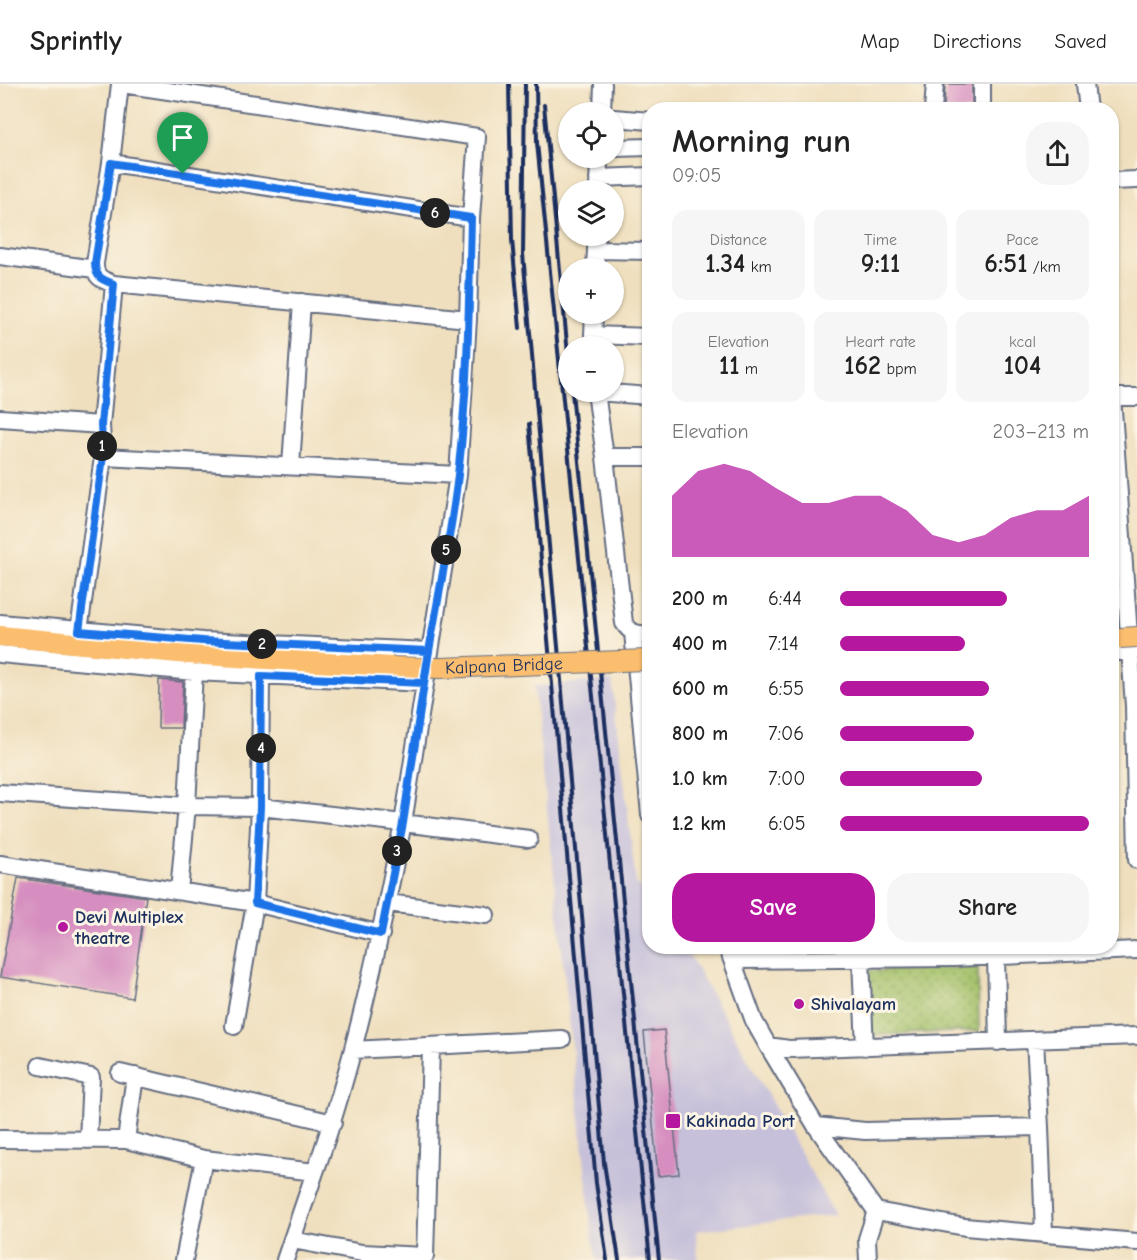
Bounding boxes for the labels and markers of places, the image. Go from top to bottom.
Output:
pin [157,112,208,174]
pin: 6 [420,198,450,228]
pin: 1 [87,431,117,461]
pin: 5 [431,535,461,565]
pin: 2 [247,629,277,659]
pin: 4 [246,733,276,763]
pin: 3 [382,836,412,866]
place label: Devi Multiplex theatre [74,907,183,949]
marker: Devi Multiplex theatre [56,920,70,934]
place label: Shivalayam [811,994,896,1015]
marker: Shivalayam [792,997,806,1011]
place label: Kakinada Port [686,1111,796,1132]
marker: Kakinada Port [664,1112,682,1130]

